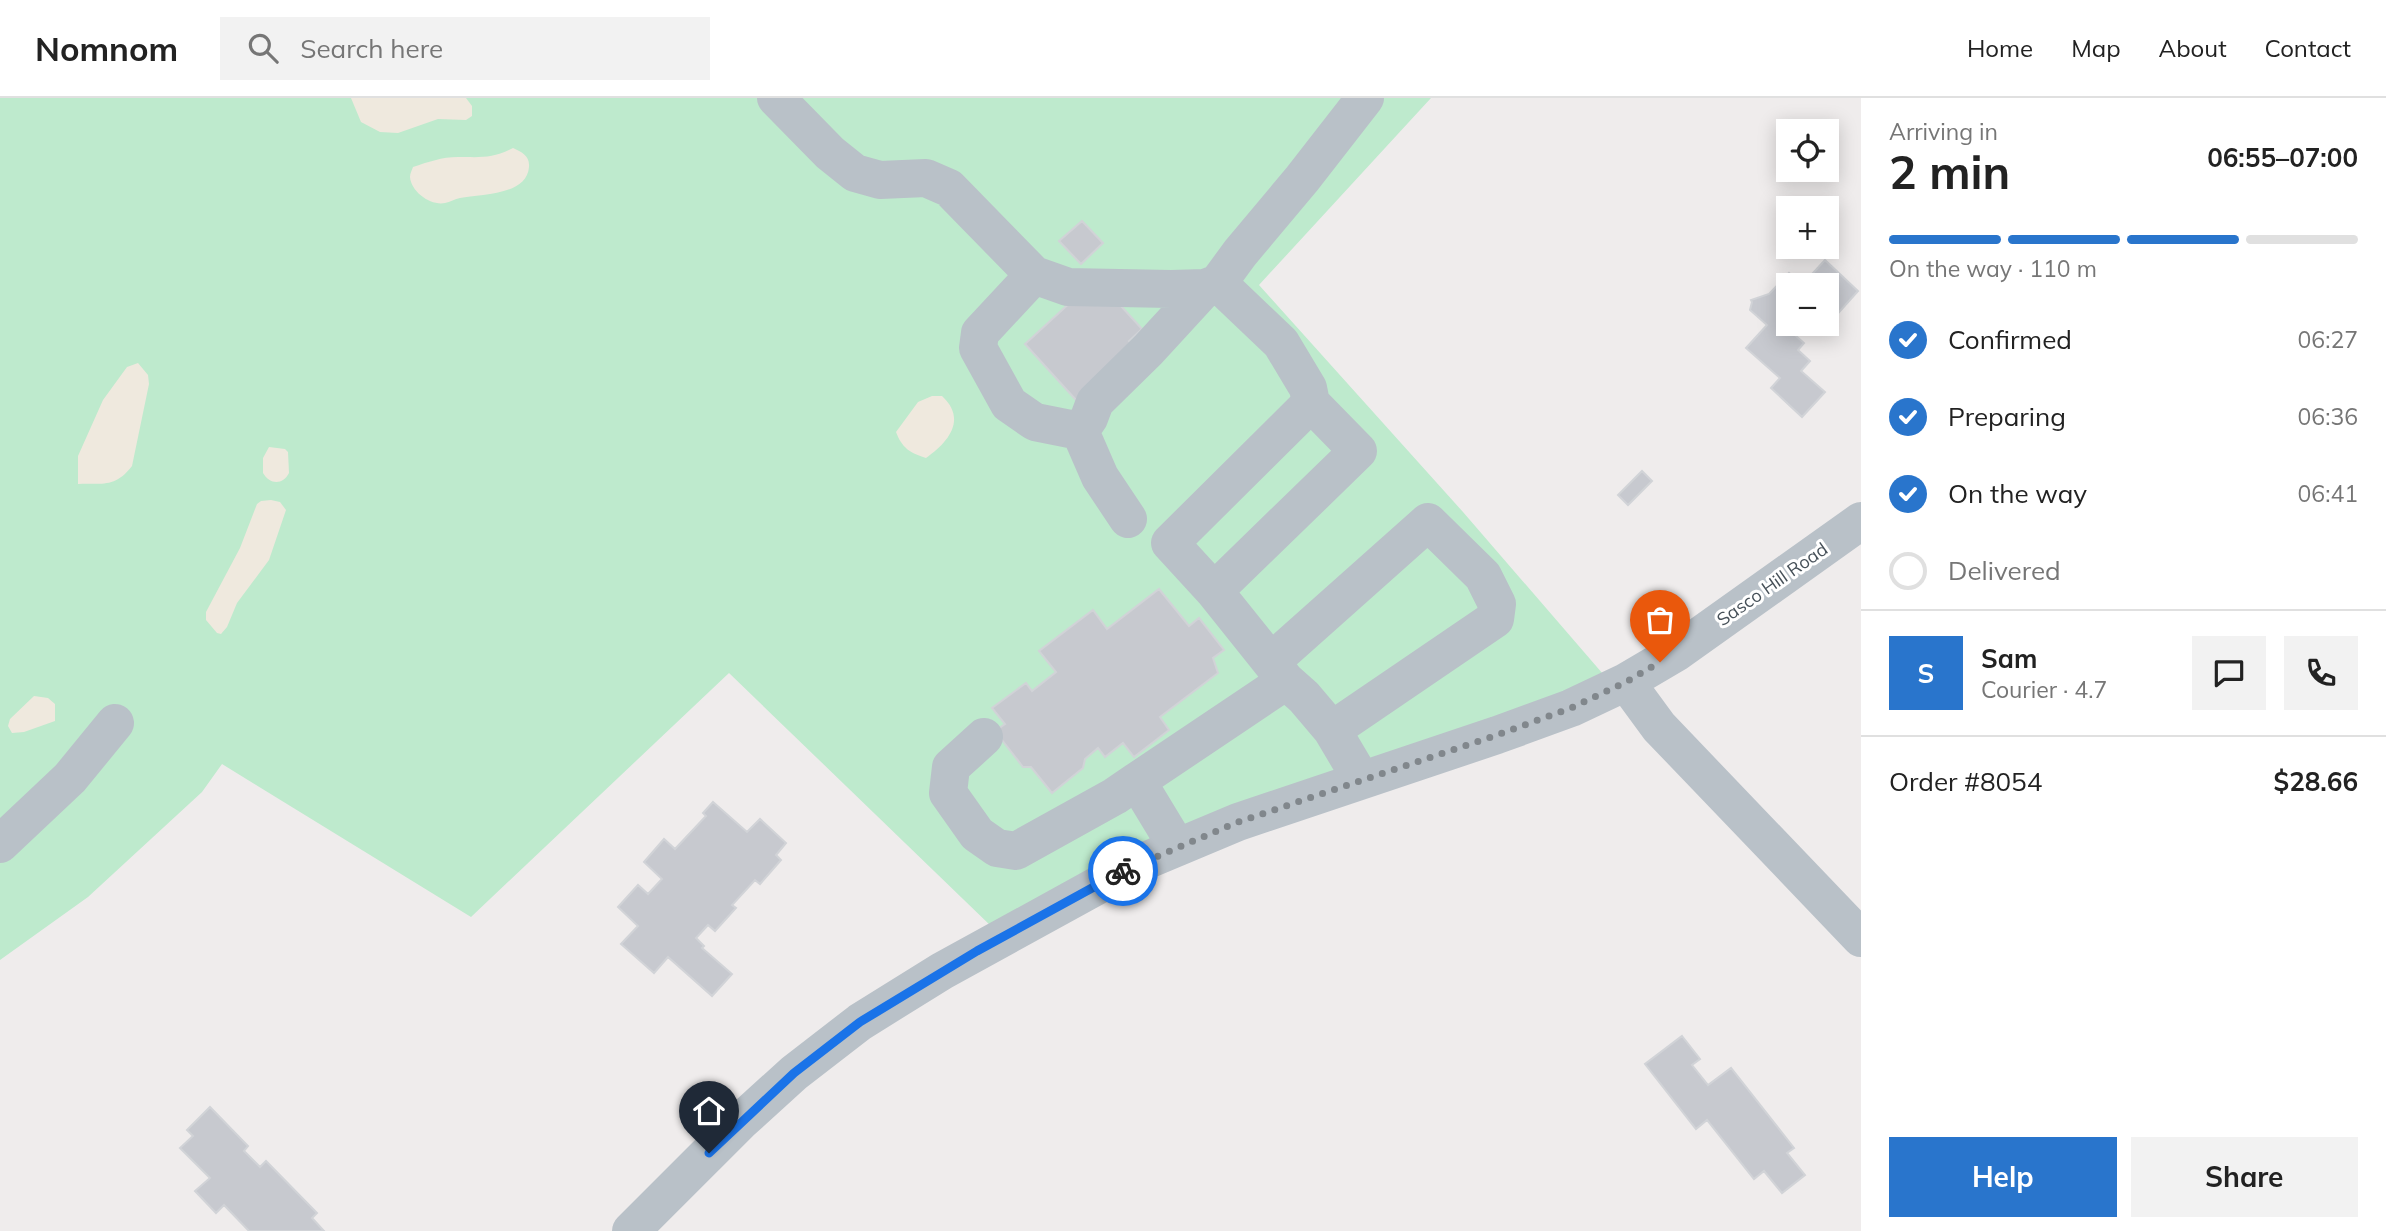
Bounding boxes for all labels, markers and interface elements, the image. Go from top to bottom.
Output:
search box [220,17,710,80]
text: Nomnom [35,28,178,69]
icon: search [244,29,282,67]
text: Search here [300,32,443,65]
text: Home [1967,33,2033,63]
text: Map [2071,33,2121,63]
text: About [2159,33,2227,63]
text: Contact [2265,33,2351,63]
text: Arriving in [1889,117,1998,146]
map controls [1776,119,1839,336]
button: locate [1776,119,1839,182]
text: 06:55–07:00 [2207,141,2358,174]
text: 2 min [1889,143,2010,201]
button: + [1776,196,1839,259]
text: On the way · 110 m [1889,254,2097,283]
button: − [1776,273,1839,336]
icon: check [1889,321,1927,359]
text: Confirmed [1948,323,2072,356]
text: 06:27 [2298,325,2358,354]
icon: check [1889,398,1927,436]
text: Preparing [1948,400,2066,433]
text: 06:36 [2298,402,2358,431]
icon: check [1889,475,1927,513]
text: On the way [1948,477,2087,510]
text: 06:41 [2298,479,2358,508]
street label: Sasco Hill Road [1712,537,1832,631]
text: Delivered [1948,554,2061,587]
pin [1630,590,1690,662]
icon: bag [1641,601,1679,639]
button: chat [2192,636,2266,710]
button: phone [2284,636,2358,710]
text: Sam [1981,642,2037,675]
text: S [1918,657,1934,690]
text: Courier · 4.7 [1981,675,2107,704]
text: Order #8054 [1889,765,2042,798]
text: $28.66 [2274,765,2358,798]
courier [1088,836,1158,906]
icon: bike [1104,852,1142,890]
pin [679,1081,739,1153]
icon: home [690,1092,728,1130]
button: Help [1889,1137,2117,1217]
button: Share [2131,1137,2358,1217]

